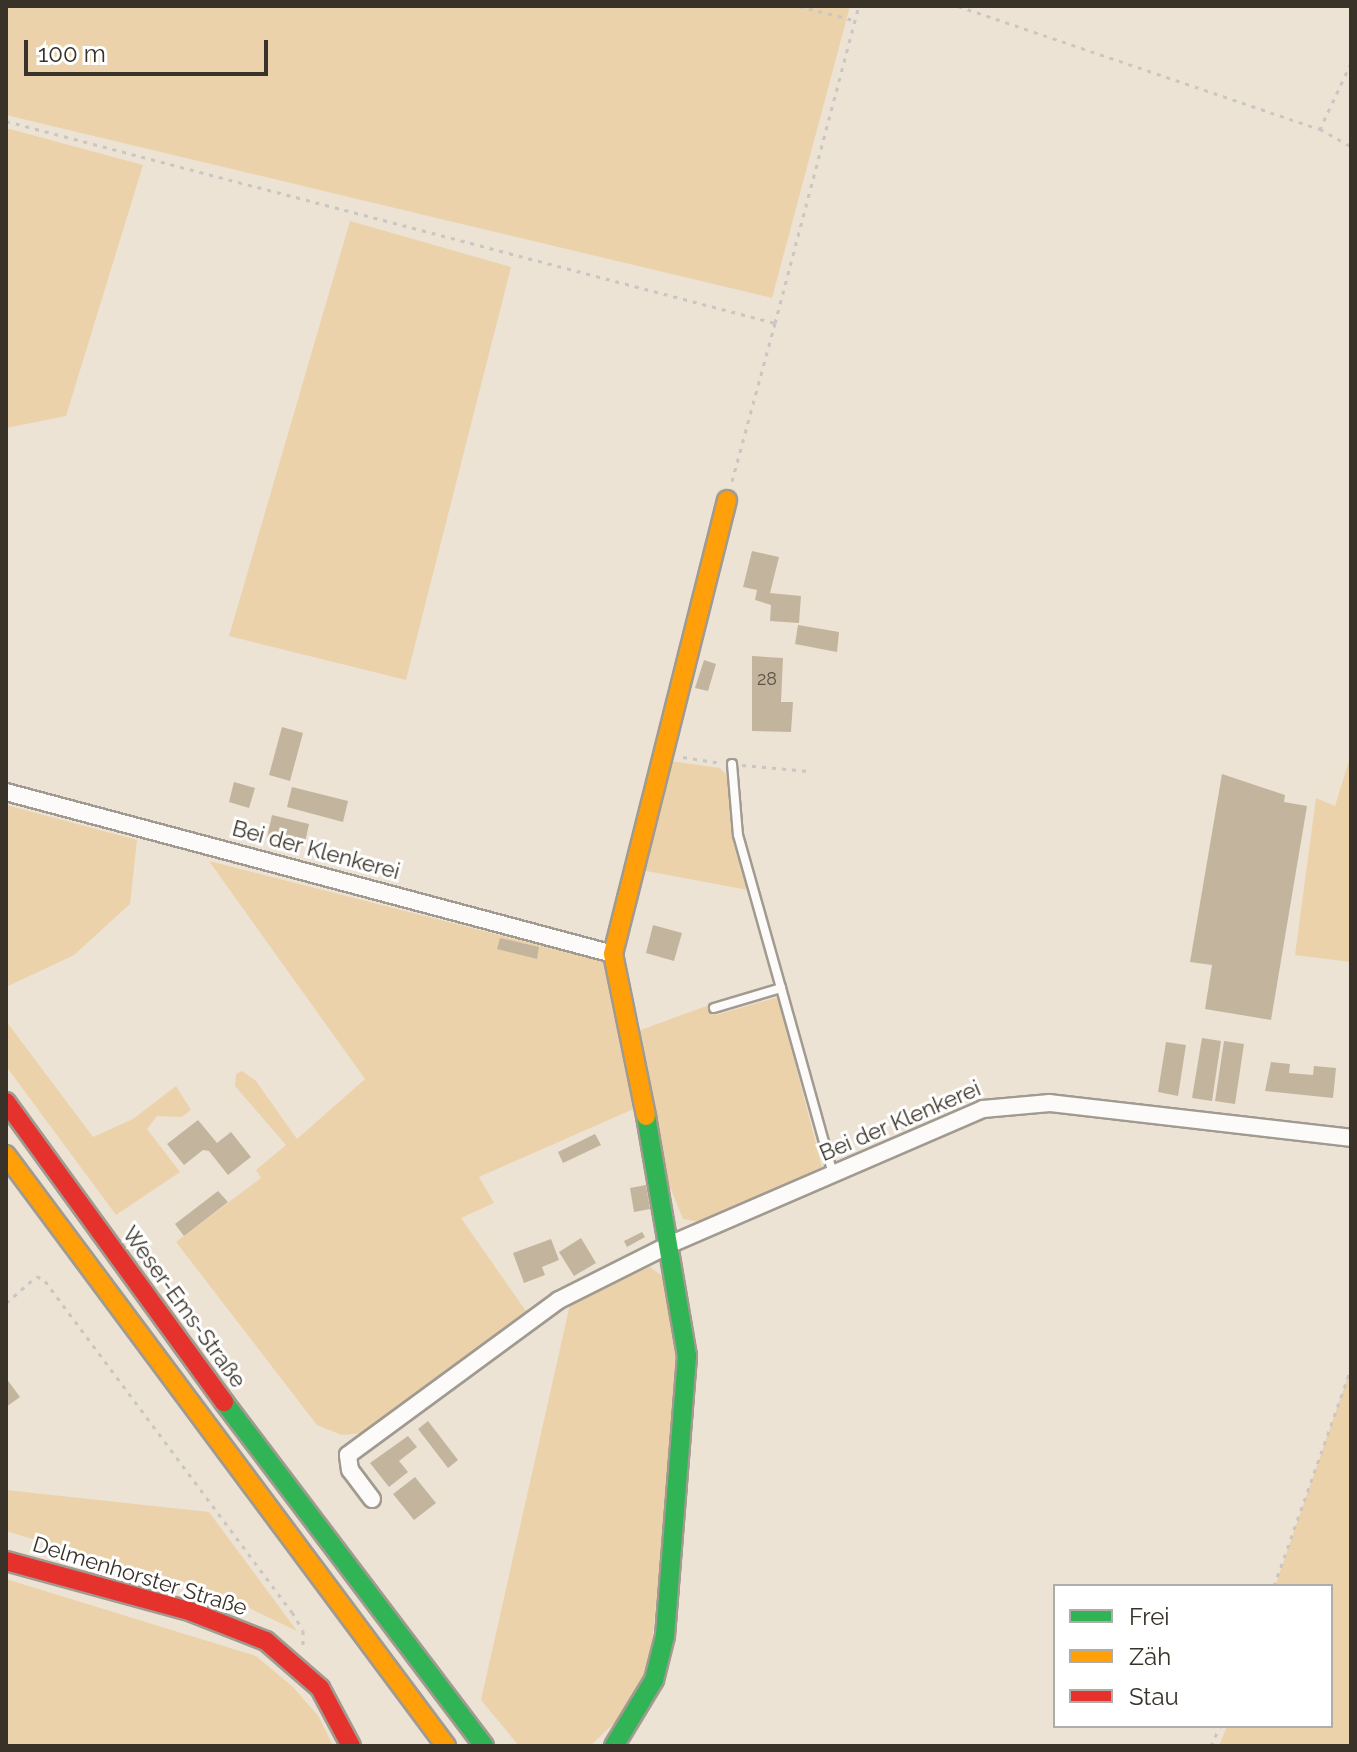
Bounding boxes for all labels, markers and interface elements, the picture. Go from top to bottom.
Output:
scale bar [28,24,272,74]
text: 100 m [38,39,106,68]
house number: 28 [757,668,777,690]
street label: Bei der Klenkerei [229,815,403,885]
street label: Bei der Klenkerei [815,1075,985,1167]
street label: Weser-Ems-Straße [117,1221,251,1393]
street label: Delmenhorster Straße [29,1531,251,1621]
legend [1053,1584,1333,1728]
text: Frei [1129,1602,1170,1631]
text: Zäh [1129,1642,1171,1671]
text: Stau [1129,1682,1179,1711]

